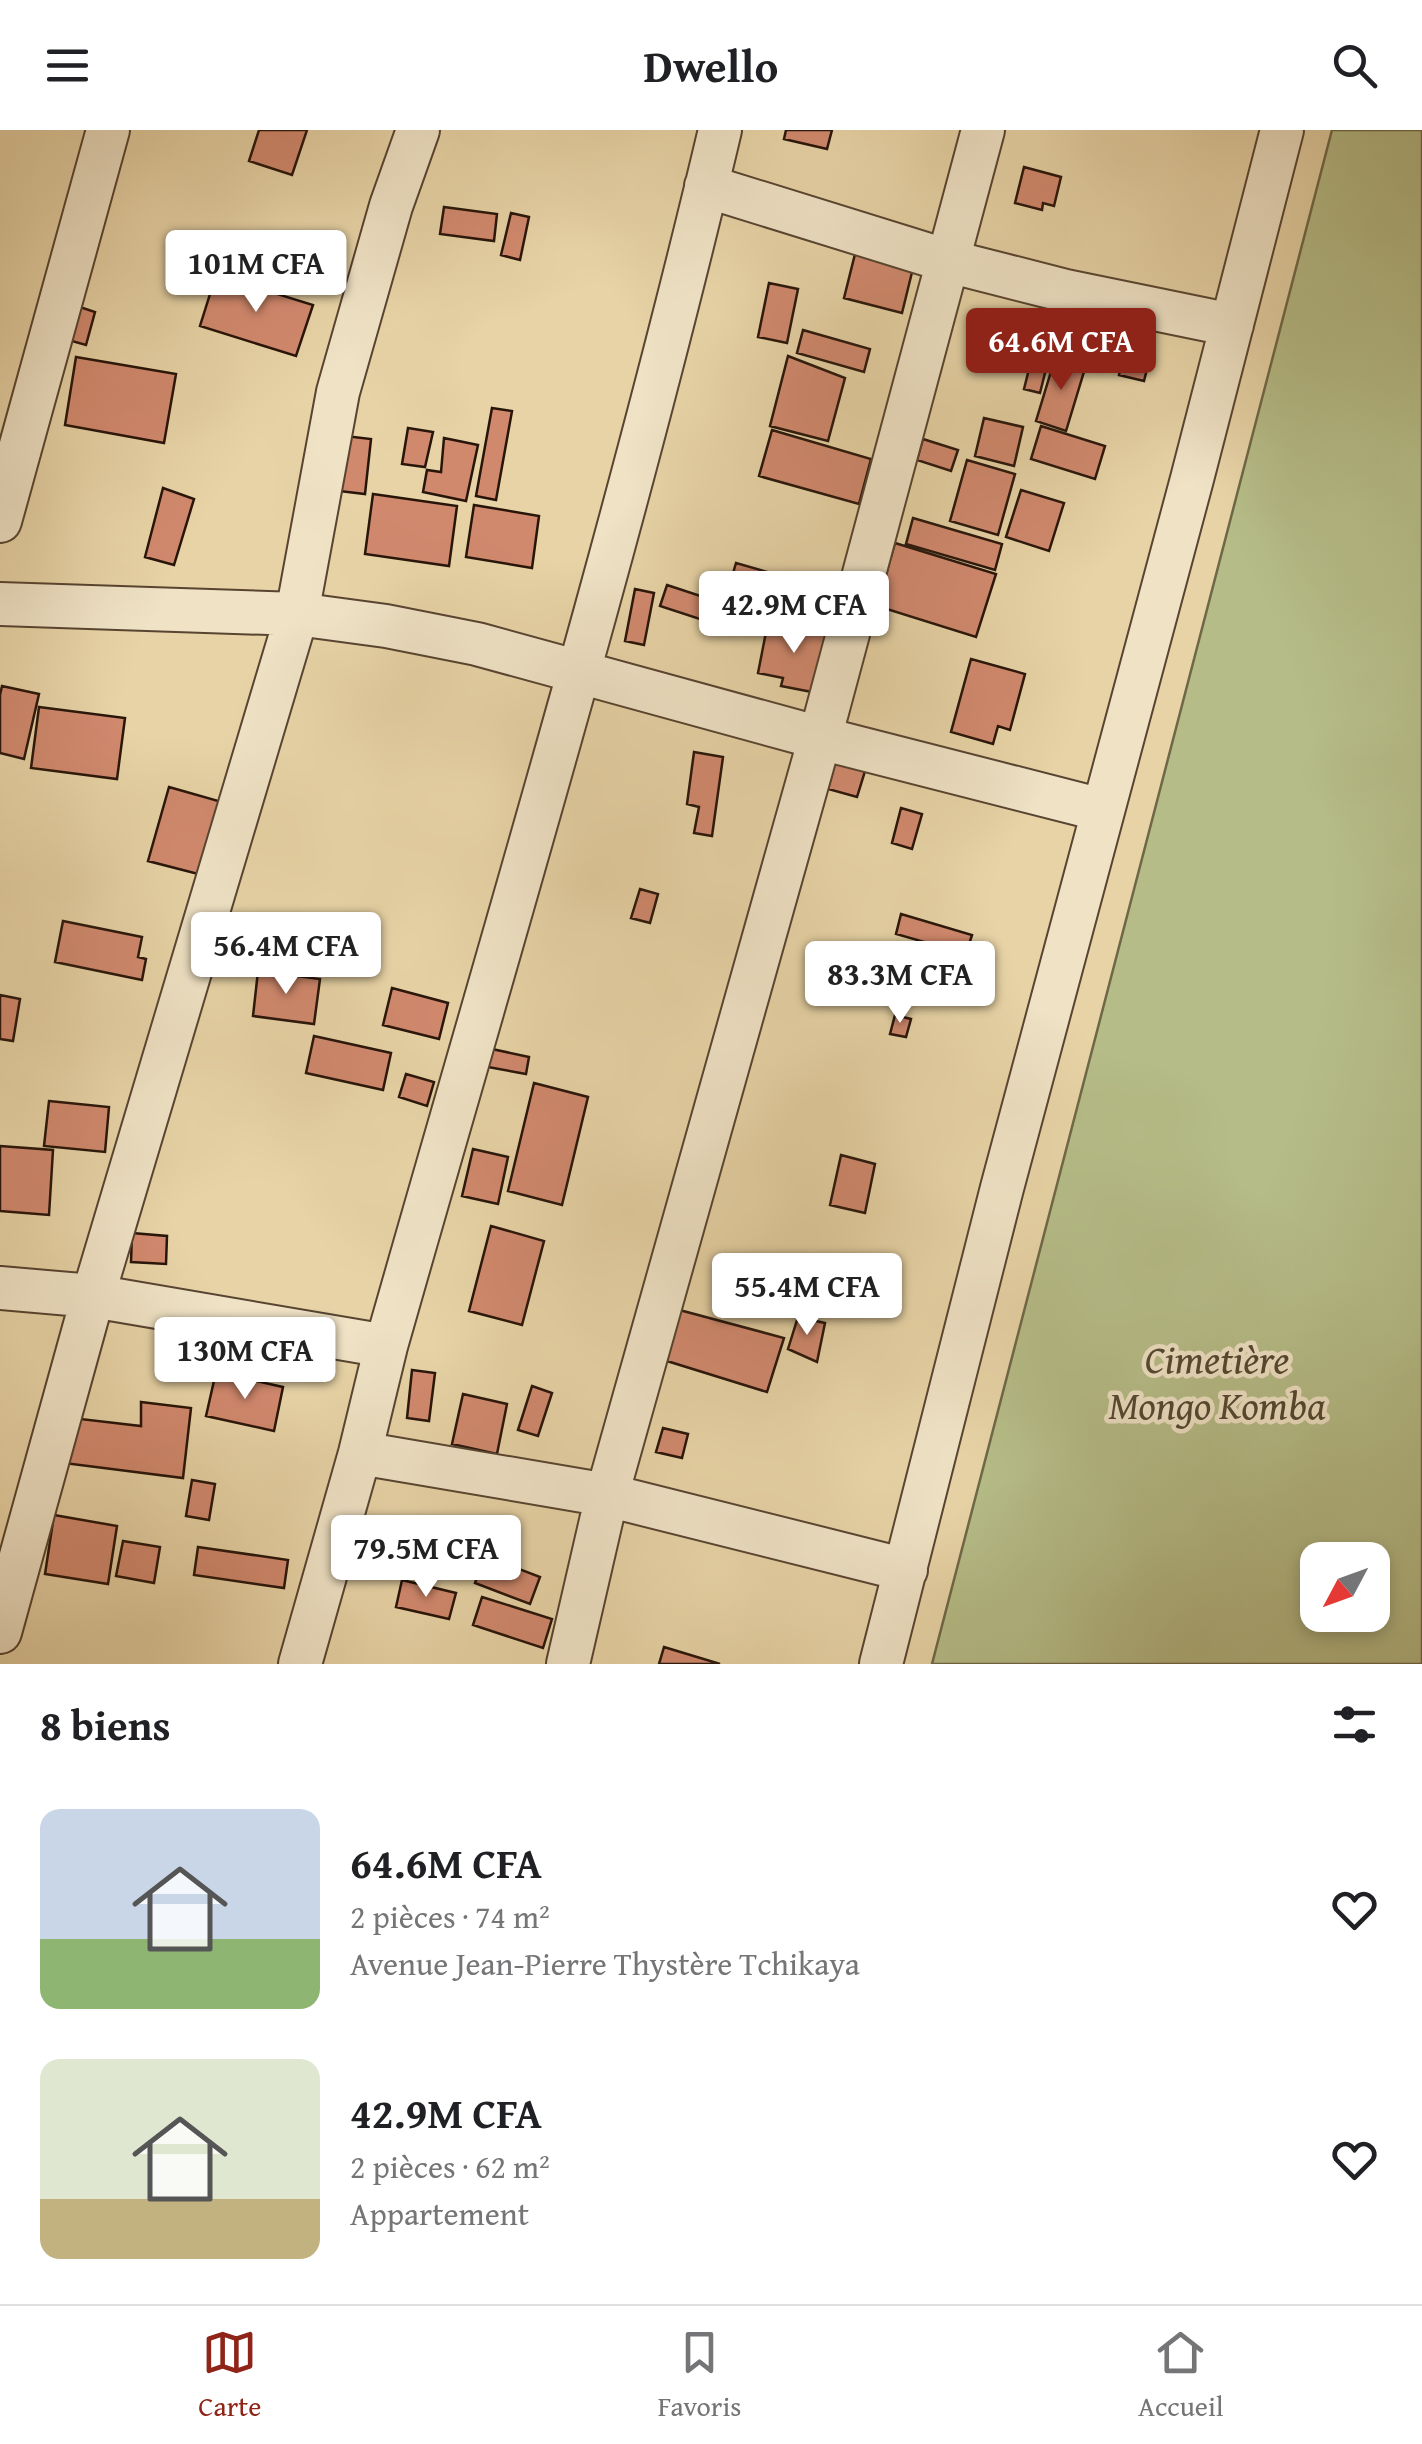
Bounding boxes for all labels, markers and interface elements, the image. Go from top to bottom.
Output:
text: Dwello [644,33,778,98]
icon: menu [40,38,95,93]
icon: search [1327,38,1382,93]
pin: 101M CFA [153,230,359,315]
text: 101M CFA [187,239,325,286]
pin: 64.6M CFA [947,308,1175,393]
text: 64.6M CFA [988,317,1134,364]
pin: 42.9M CFA [680,571,908,656]
text: 42.9M CFA [721,580,867,627]
pin: 56.4M CFA [172,912,400,997]
text: 56.4M CFA [213,921,359,968]
pin: 83.3M CFA [786,941,1014,1026]
text: 83.3M CFA [827,950,973,997]
pin: 55.4M CFA [693,1253,921,1338]
text: 55.4M CFA [734,1262,880,1309]
pin: 130M CFA [142,1317,348,1402]
text: 130M CFA [176,1326,314,1373]
park label: Cimetière Mongo Komba [1108,1329,1326,1434]
pin: 79.5M CFA [312,1515,540,1600]
text: 79.5M CFA [353,1524,499,1571]
north arrow [1300,1542,1390,1632]
map controls [1300,1542,1390,1632]
text: 8 biens [40,1694,171,1755]
icon: filters [1327,1697,1382,1752]
text: 64.6M CFA [350,1832,542,1893]
icon: home [120,1849,240,1969]
icon: heart [1327,1882,1382,1937]
text: 2 pièces · 74 m² [350,1893,550,1940]
text: Avenue Jean-Pierre Thystère Tchikaya [350,1940,860,1987]
text: 42.9M CFA [350,2082,542,2143]
icon: home [120,2099,240,2219]
icon: heart [1327,2132,1382,2187]
text: 2 pièces · 62 m² [350,2143,550,2190]
text: Appartement [350,2190,529,2237]
tab: Carte [198,2325,261,2426]
tab: Favoris [658,2325,741,2426]
tab: Accueil [1138,2325,1224,2426]

